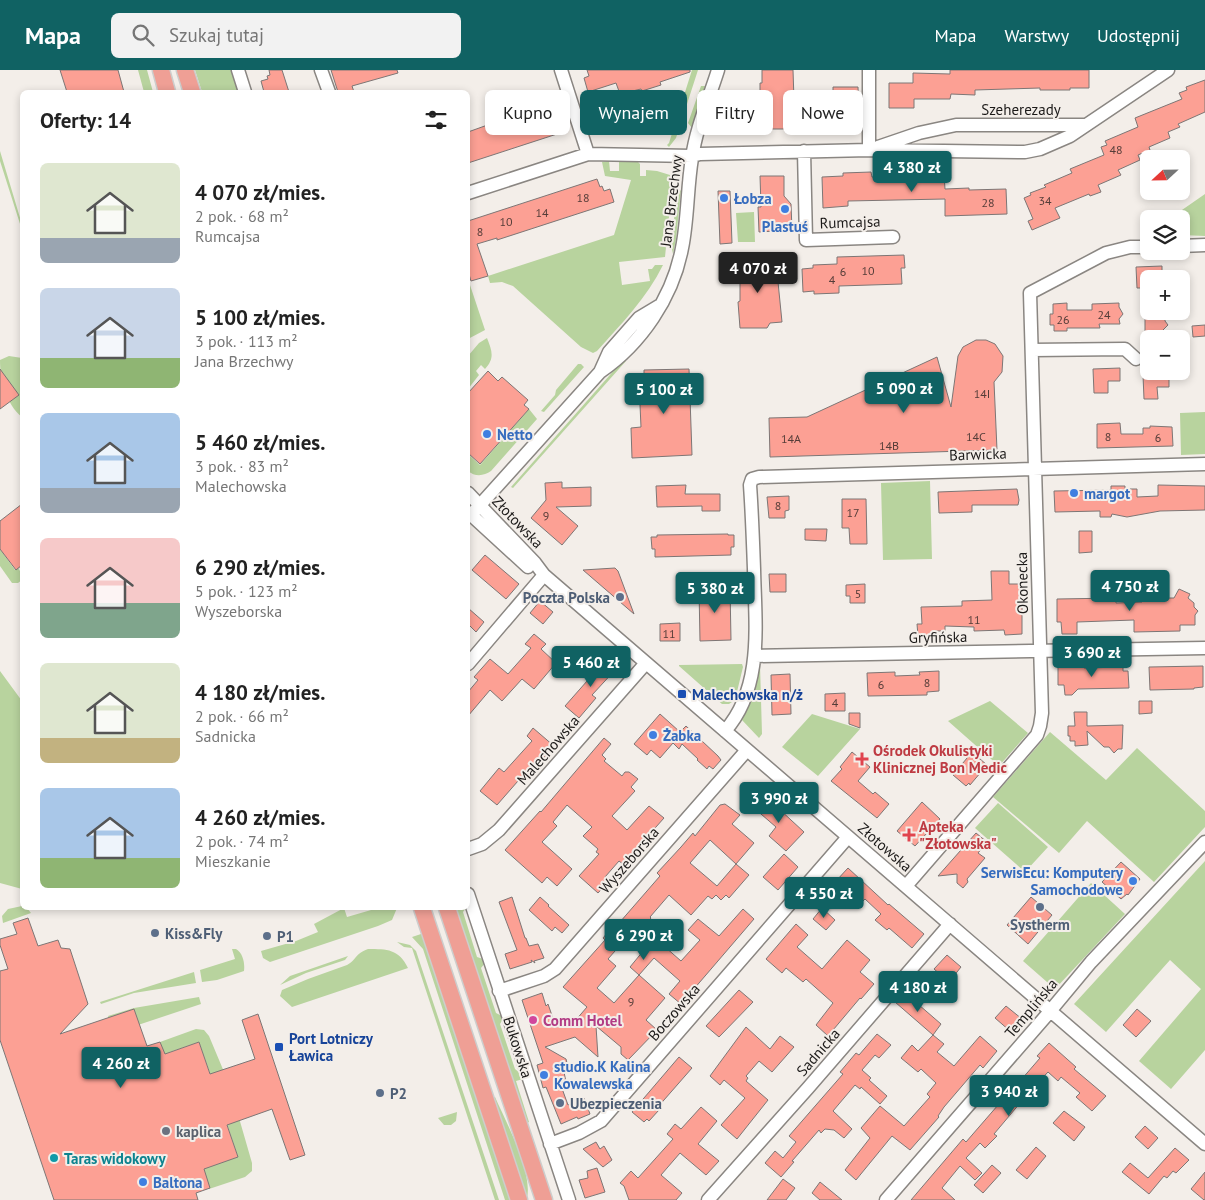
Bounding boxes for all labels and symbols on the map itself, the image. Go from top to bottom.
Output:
street label: Szeherezady [981,100,1061,119]
house number: 48 [1109,142,1123,157]
pin: 4 380 zł [860,150,964,193]
north arrow [1140,150,1190,200]
street label: Jana Brzechwy [656,154,686,249]
place label: Łobza [734,189,772,208]
house number: 18 [576,190,590,205]
marker: Łobza [718,192,730,204]
house number: 34 [1038,193,1052,208]
house number: 28 [981,195,995,210]
marker: Plastuś [779,203,791,215]
house number: 14 [535,205,549,220]
street label: Rumcajsa [819,211,881,233]
house number: 10 [499,214,513,229]
place label: Plastuś [762,217,808,236]
house number: 8 [477,224,483,239]
pin: 4 070 zł [706,252,810,294]
house number: 10 [861,263,875,278]
house number: 6 [840,264,846,279]
house number: 4 [829,272,836,287]
house number: 24 [1097,307,1111,322]
house number: 26 [1056,312,1070,327]
pin: 5 100 zł [612,372,716,415]
pin: 5 090 zł [852,372,956,414]
house number: 14I [974,386,990,401]
place label: Netto [497,425,533,444]
marker: Netto [481,428,493,440]
house number: 14C [966,429,986,444]
house number: 8 [1105,429,1111,444]
house number: 6 [1155,430,1161,445]
house number: 14A [781,431,801,446]
house number: 14B [879,438,899,453]
street label: Barwicka [949,443,1007,465]
place label: margot [1084,484,1131,503]
marker: margot [1068,487,1080,499]
street label: Złotowska [488,492,548,552]
house number: 8 [775,498,781,513]
house number: 17 [846,505,860,520]
house number: 9 [543,508,549,523]
street label: Okonecka [1012,552,1032,614]
pin: 4 750 zł [1078,570,1182,612]
pin: 5 380 zł [663,572,767,614]
house number: 5 [855,586,861,601]
place label: Poczta Polska [523,588,610,607]
marker: Poczta Polska [614,591,626,603]
house number: 11 [967,612,981,627]
house number: 11 [662,626,676,641]
street label: Gryfińska [909,627,967,647]
pin: 3 690 zł [1040,636,1144,678]
pin: 5 460 zł [539,646,643,688]
house number: 8 [924,675,930,690]
house number: 6 [878,677,884,692]
place label: Malechowska n/ż [692,685,803,704]
marker: Malechowska n/ż [676,688,688,700]
house number: 4 [832,695,839,710]
street label: Malechowska [513,711,583,789]
place label: Żabka [663,726,701,745]
marker: Żabka [647,729,659,741]
place label: Ośrodek Okulistyki Klinicznej Bon Medic [873,741,1007,777]
marker: Ośrodek Okulistyki Klinicznej Bon Medic [855,752,869,766]
pin: 3 990 zł [727,782,831,824]
place label: Apteka "Złotowska" [919,817,997,853]
street label: Złotowska [854,818,916,876]
street label: Wyszeborska [595,823,663,897]
marker: Apteka "Złotowska" [903,829,915,841]
place label: SerwisEcu: Komputery Samochodowe [981,863,1124,899]
marker: SerwisEcu: Komputery Samochodowe [1127,875,1139,887]
pin: 4 550 zł [772,876,876,919]
marker: Systherm [1034,901,1046,913]
place label: Systherm [1010,915,1070,934]
pin: 6 290 zł [592,918,696,961]
place label: Kiss&Fly [165,924,223,943]
marker: Kiss&Fly [149,927,161,939]
place label: P1 [277,927,294,946]
marker: P1 [261,930,273,942]
pin: 4 180 zł [866,970,970,1013]
street label: Templińska [1001,974,1061,1042]
street label: Boczowska [644,979,704,1045]
house number: 9 [628,994,634,1009]
place label: Comm Hotel [543,1011,622,1030]
street label: Bukowska [499,1014,537,1080]
marker: Comm Hotel [527,1014,539,1026]
street label: Sadnicka [792,1024,844,1080]
place label: Port Lotniczy Ławica [289,1029,374,1065]
marker: Port Lotniczy Ławica [273,1041,285,1053]
pin: 4 260 zł [69,1046,173,1089]
place label: studio.K Kalina Kowalewska [554,1057,651,1093]
marker: studio.K Kalina Kowalewska [538,1069,550,1081]
pin: 3 940 zł [957,1074,1061,1117]
place label: P2 [390,1084,407,1103]
marker: P2 [374,1087,386,1099]
place label: Ubezpieczenia [570,1094,662,1113]
marker: Ubezpieczenia [554,1097,566,1109]
place label: kaplica [176,1122,221,1141]
marker: kaplica [160,1125,172,1137]
place label: Taras widokowy [64,1149,166,1168]
marker: Taras widokowy [48,1152,60,1164]
place label: Baltona [153,1173,203,1192]
marker: Baltona [137,1176,149,1188]

